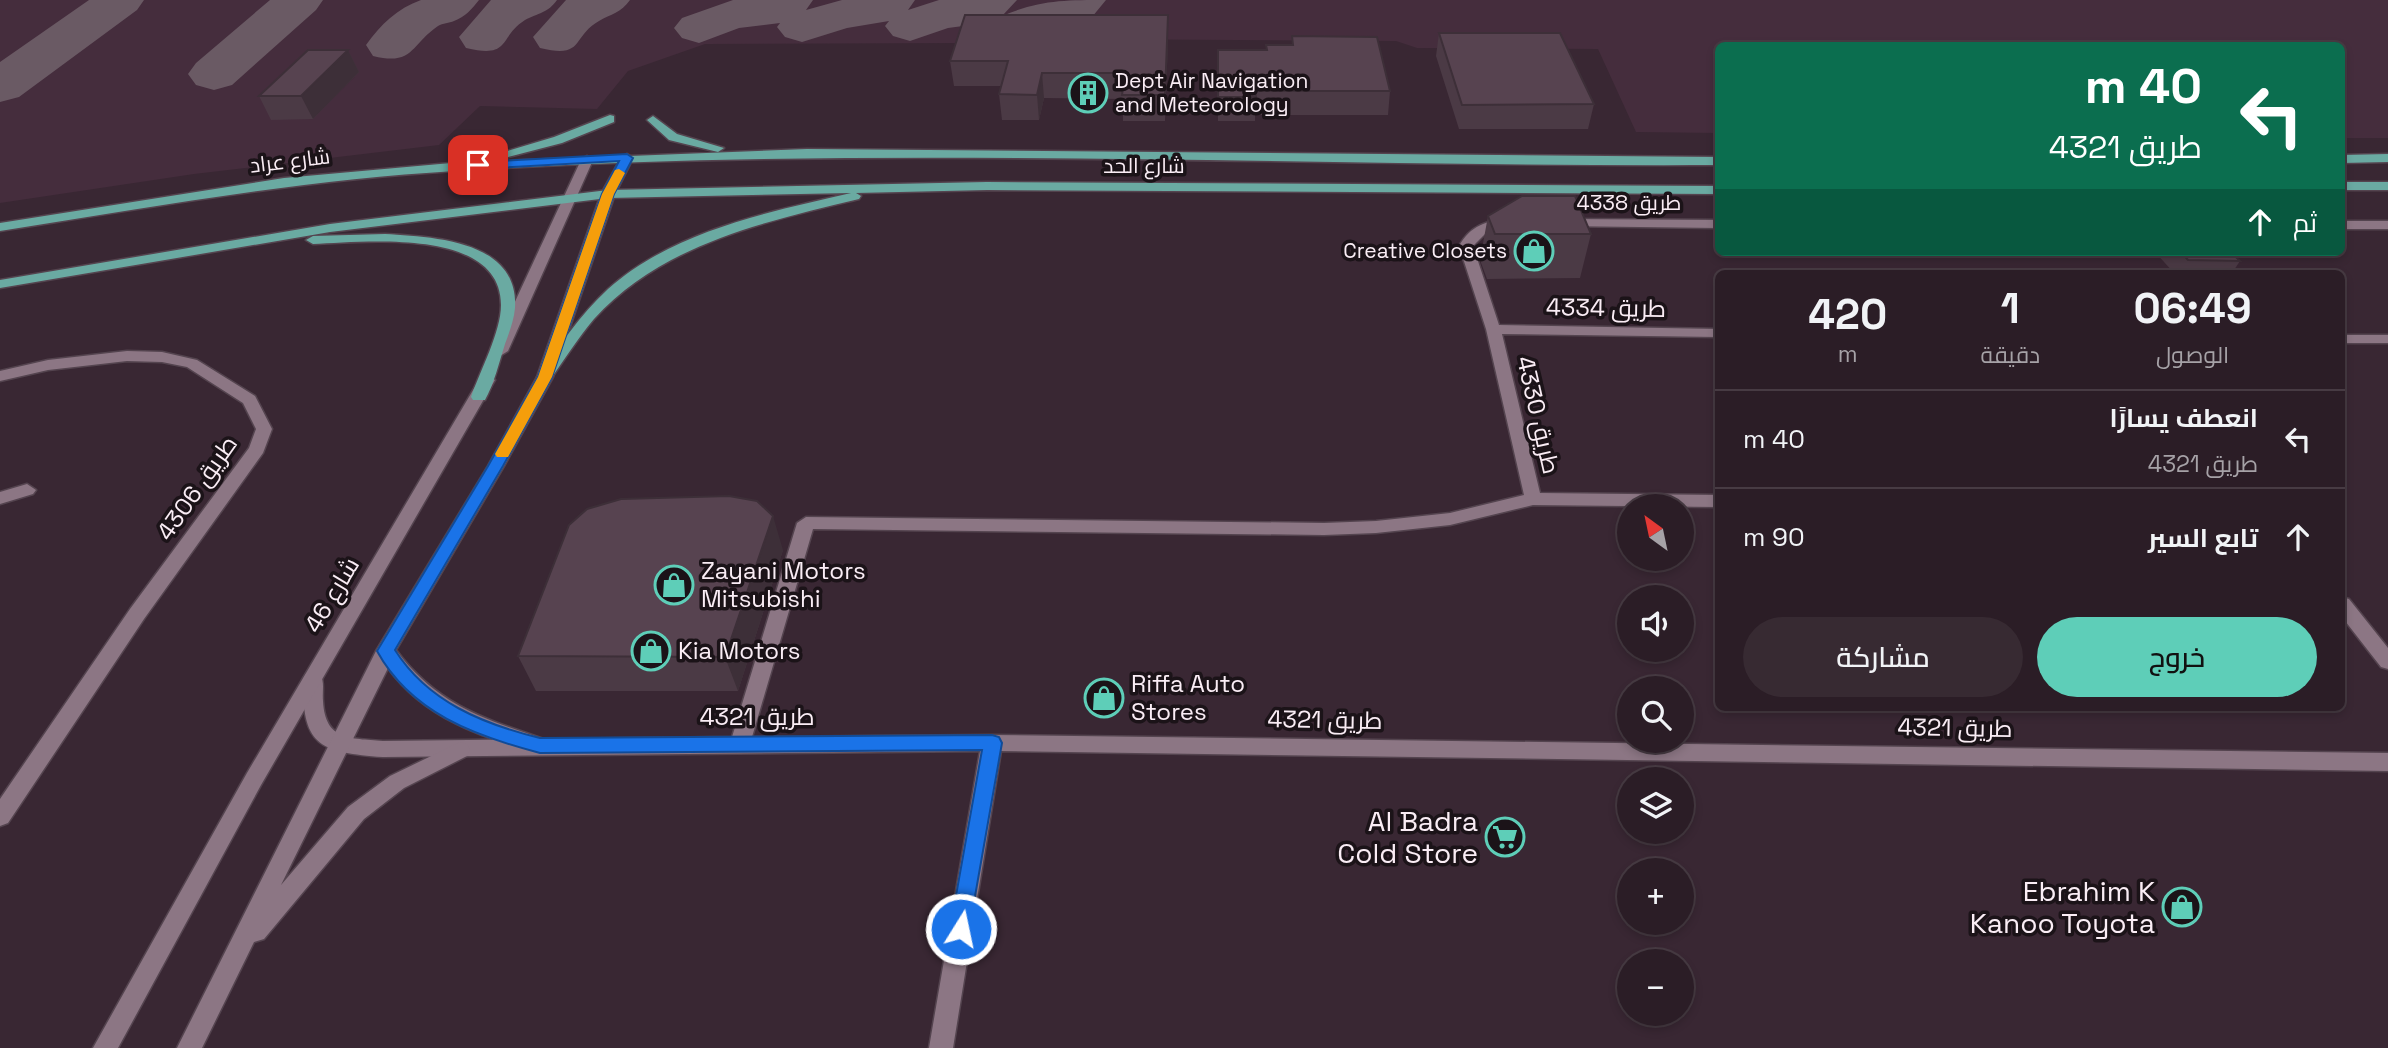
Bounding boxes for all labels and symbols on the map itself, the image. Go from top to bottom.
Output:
place label: Dept Air Navigation and Meteorology [1115,67,1308,118]
building icon: Dept Air Navigation and Meteorology [1067,72,1109,114]
pin [448,135,508,195]
street label: شارع عراد [248,142,332,180]
street label: شارع الحد [1103,152,1185,180]
street label: طريق 4338 [1577,189,1681,216]
shop icon: Creative Closets [1513,230,1555,272]
place label: Creative Closets [1343,237,1507,264]
street label: طريق 4334 [1546,291,1666,324]
street label: طريق 4330 [1510,353,1567,477]
street label: طريق 4306 [149,429,244,546]
north arrow [1617,494,1694,570]
street label: شارع 46 [297,551,367,639]
place label: Zayani Motors Mitsubishi [701,555,866,614]
shop icon: Zayani Motors Mitsubishi [653,564,695,606]
shop icon: Kia Motors [630,630,672,672]
place label: Kia Motors [678,635,801,666]
place label: Riffa Auto Stores [1131,668,1245,727]
shop icon: Riffa Auto Stores [1083,677,1125,719]
street label: طريق 4321 [699,701,815,732]
street label: طريق 4321 [1267,703,1383,736]
street label: طريق 4321 [1897,711,2013,744]
place label: Al Badra Cold Store [1337,803,1478,871]
supermarket icon: Al Badra Cold Store [1484,816,1526,858]
place label: Ebrahim K Kanoo Toyota [1970,873,2155,941]
shop icon: Ebrahim K Kanoo Toyota [2161,886,2203,928]
position arrow [924,892,998,966]

